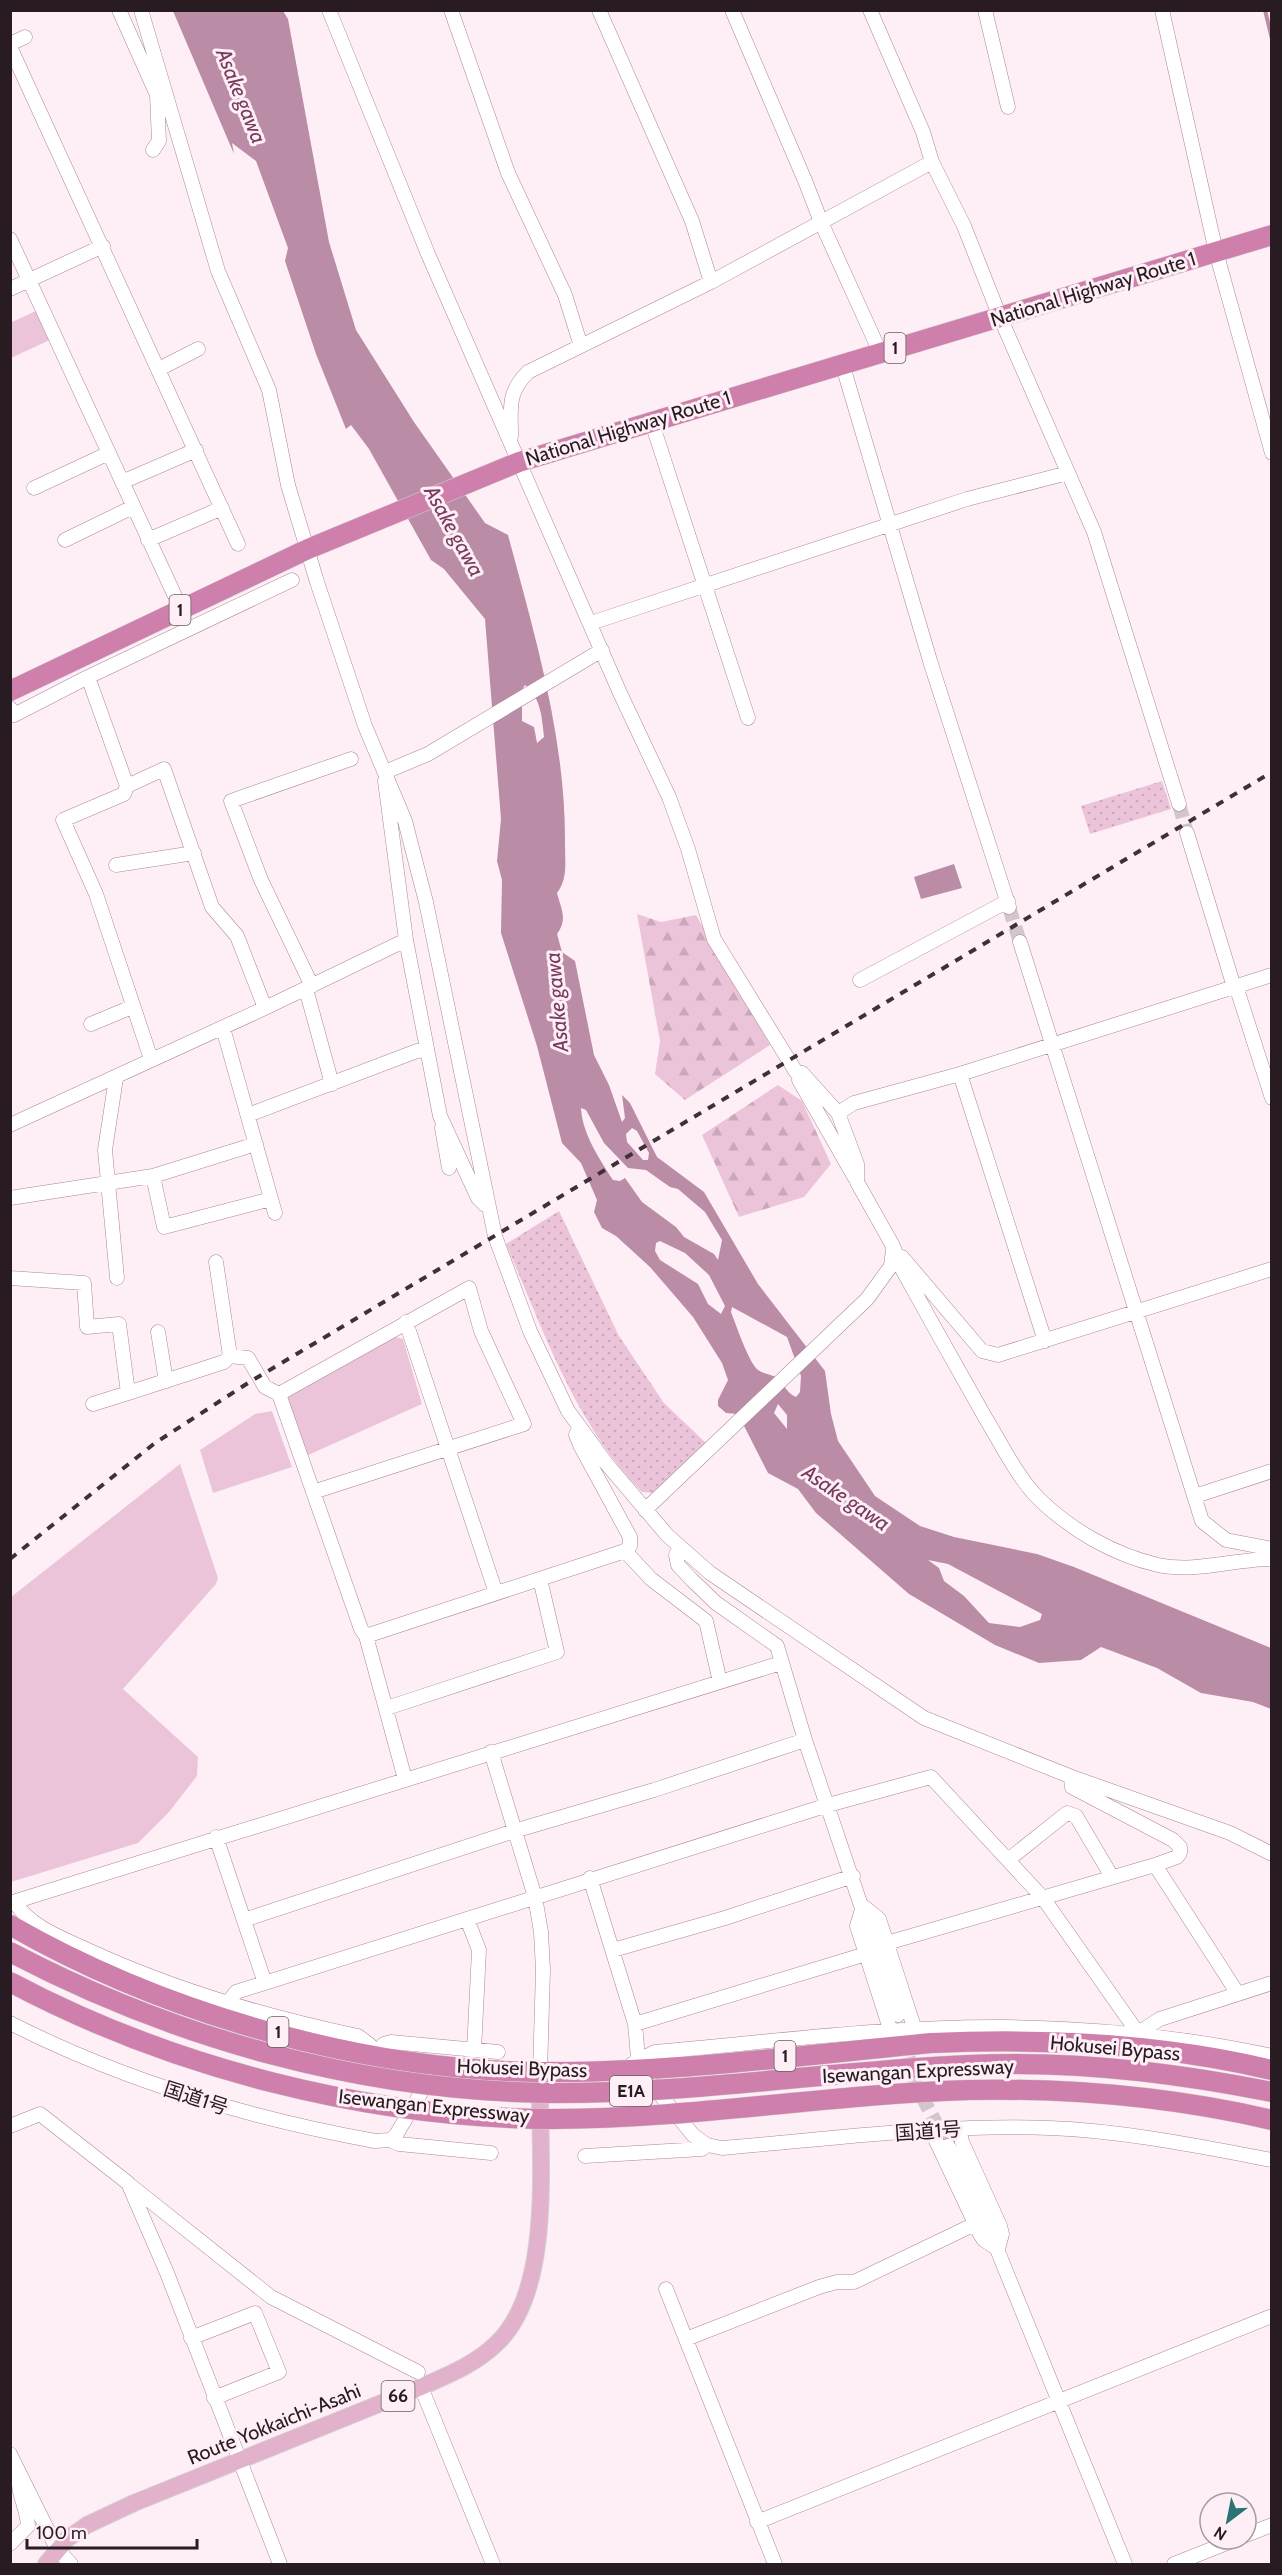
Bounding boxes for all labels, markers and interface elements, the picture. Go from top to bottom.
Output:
water label: Asake gawa [211,44,272,147]
street label: National Highway Route 1 [987,246,1199,332]
road number: 1 [884,333,906,363]
street label: National Highway Route 1 [522,385,734,471]
water label: Asake gawa [419,480,490,581]
road number: 1 [170,595,190,625]
water label: Asake gawa [540,951,573,1054]
water label: Asake gawa [797,1459,895,1536]
road number: 1 [268,2017,288,2047]
street label: Hokusei Bypass [1049,2030,1181,2066]
road number: 1 [774,2041,796,2071]
street label: Hokusei Bypass [456,2054,588,2082]
street label: Isewangan Expressway [821,2054,1015,2088]
street label: 国道1号 [161,2076,231,2120]
road number: E1A [610,2076,652,2106]
street label: Isewangan Expressway [337,2084,531,2128]
street label: 国道1号 [894,2117,962,2145]
street label: Route Yokkaichi-Asahi [184,2378,364,2470]
road number: 66 [382,2381,414,2411]
north arrow [1198,2491,1258,2551]
scale bar [27,2512,196,2550]
text: 100 m [36,2522,87,2544]
text: N [1210,2522,1230,2544]

